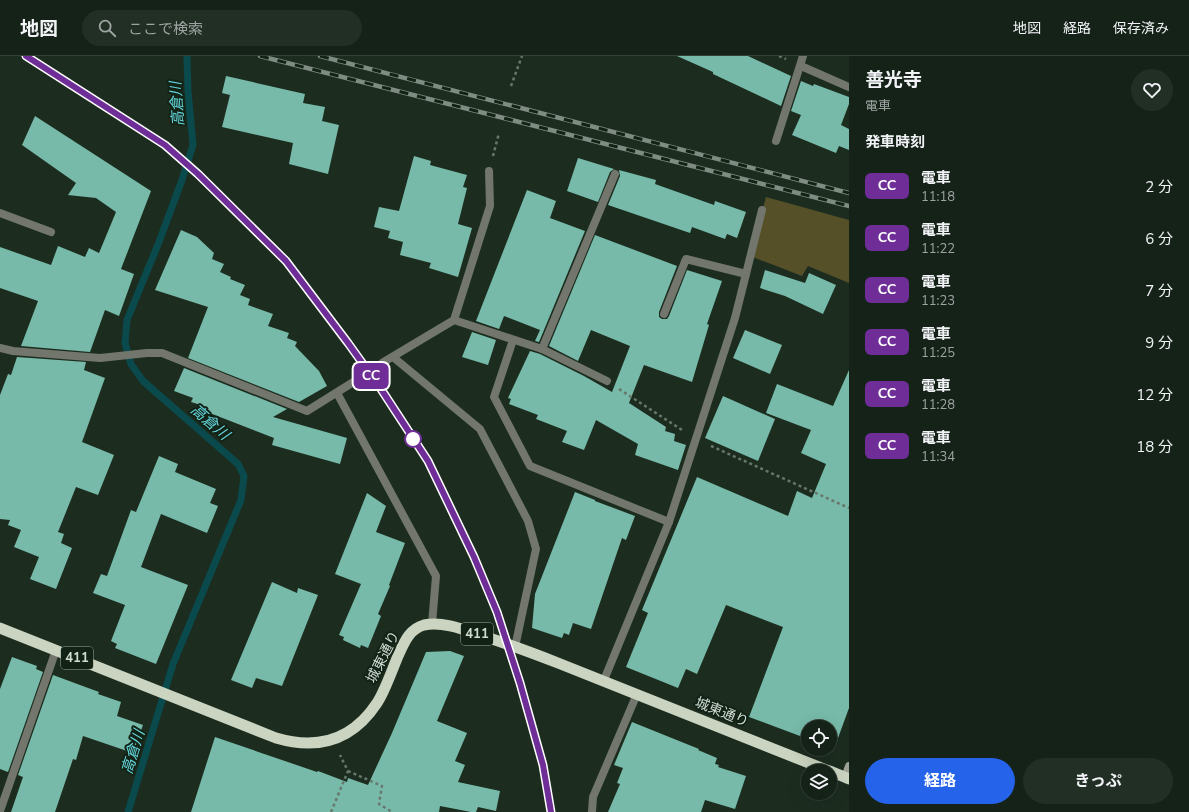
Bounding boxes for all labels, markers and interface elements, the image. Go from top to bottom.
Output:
search box [82,10,362,46]
text: 地図 [20,16,58,42]
icon: search [96,17,118,39]
text: ここで検索 [128,19,203,39]
text: 地図 [1013,19,1041,38]
text: 経路 [1063,19,1091,38]
text: 保存済み [1113,19,1169,38]
text: 善光寺 [865,67,922,93]
button: heart [1131,69,1173,111]
water label: 高倉川 [165,79,189,127]
text: 電車 [865,97,891,115]
text: 発車時刻 [865,132,925,152]
text: 電車 [921,168,951,188]
text: CC [878,176,896,195]
text: 2 分 [1145,177,1173,197]
text: 11:18 [921,188,955,206]
text: 電車 [921,220,951,240]
text: CC [878,228,896,247]
text: 6 分 [1145,229,1173,249]
text: 11:22 [921,240,955,258]
text: 電車 [921,272,951,292]
text: CC [878,280,896,299]
text: 7 分 [1145,281,1173,301]
text: 11:23 [921,292,955,310]
text: 電車 [921,324,951,344]
text: CC [878,332,896,351]
text: 9 分 [1145,333,1173,353]
text: 11:25 [921,344,955,362]
line badge: CC [353,363,389,389]
text: CC [362,366,380,385]
text: 電車 [921,376,951,396]
text: CC [878,384,896,403]
text: 12 分 [1136,385,1173,405]
text: 11:28 [921,396,955,414]
water label: 高倉川 [186,400,235,446]
text: 電車 [921,428,951,448]
unlabelled marker [404,430,422,448]
text: CC [878,436,896,455]
text: 18 分 [1136,437,1173,457]
text: 11:34 [921,448,955,466]
road number: 411 [461,623,493,645]
street label: 城東通り [362,628,404,686]
road number: 411 [61,647,93,669]
street label: 城東通り [692,693,752,731]
map controls [801,720,837,800]
button: locate [801,720,837,756]
water label: 高倉川 [117,726,150,776]
button: 経路 [865,758,1015,804]
button: きっぷ [1023,758,1173,804]
button: layers [801,764,837,800]

